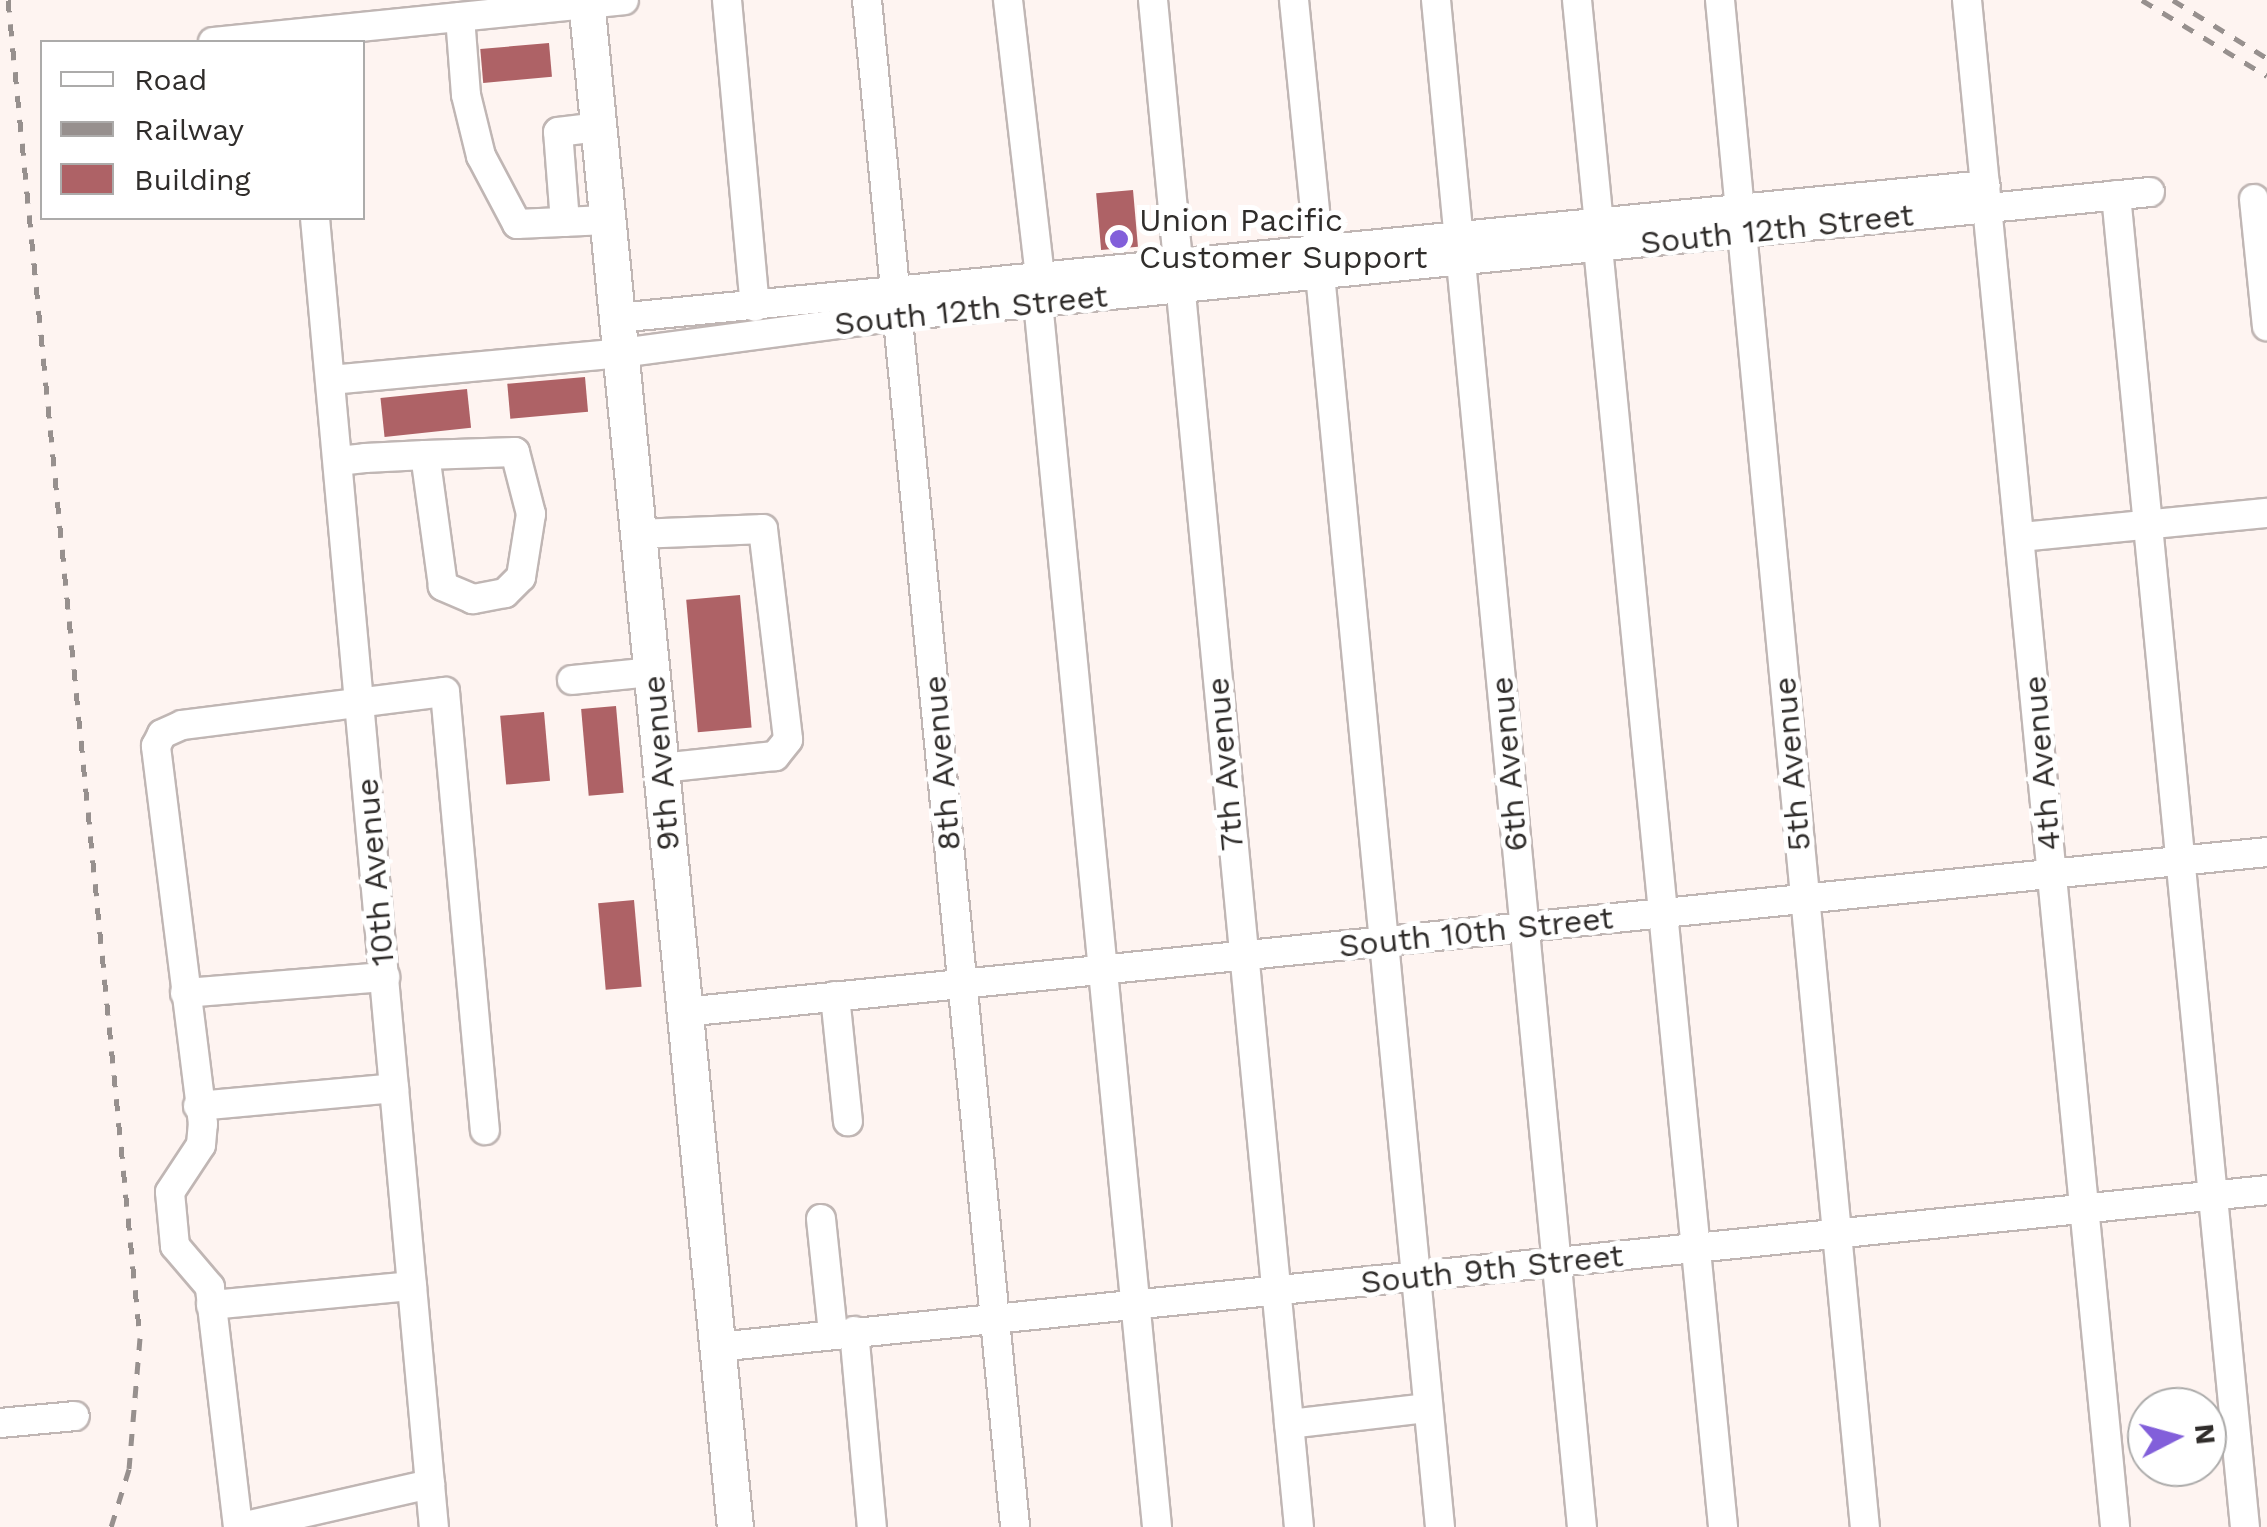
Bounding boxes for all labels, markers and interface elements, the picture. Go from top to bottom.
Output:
legend [40,40,365,220]
text: Road [134,62,207,97]
text: Railway [134,112,244,147]
text: Building [134,162,251,197]
street label: South 12th Street [1638,196,1916,262]
place label: Union Pacific Customer Support [1139,202,1428,277]
marker: Union Pacific Customer Support [1108,228,1130,250]
street label: South 12th Street [832,277,1110,343]
street label: 9th Avenue [634,673,688,853]
street label: 8th Avenue [915,673,969,853]
street label: 4th Avenue [2015,673,2069,853]
street label: 6th Avenue [1482,674,1536,854]
street label: 7th Avenue [1198,675,1252,853]
street label: 5th Avenue [1765,675,1819,853]
street label: 10th Avenue [348,776,402,968]
street label: South 10th Street [1337,898,1615,966]
street label: South 9th Street [1359,1236,1625,1302]
north arrow [2127,1387,2227,1487]
text: N [2188,1422,2223,1446]

